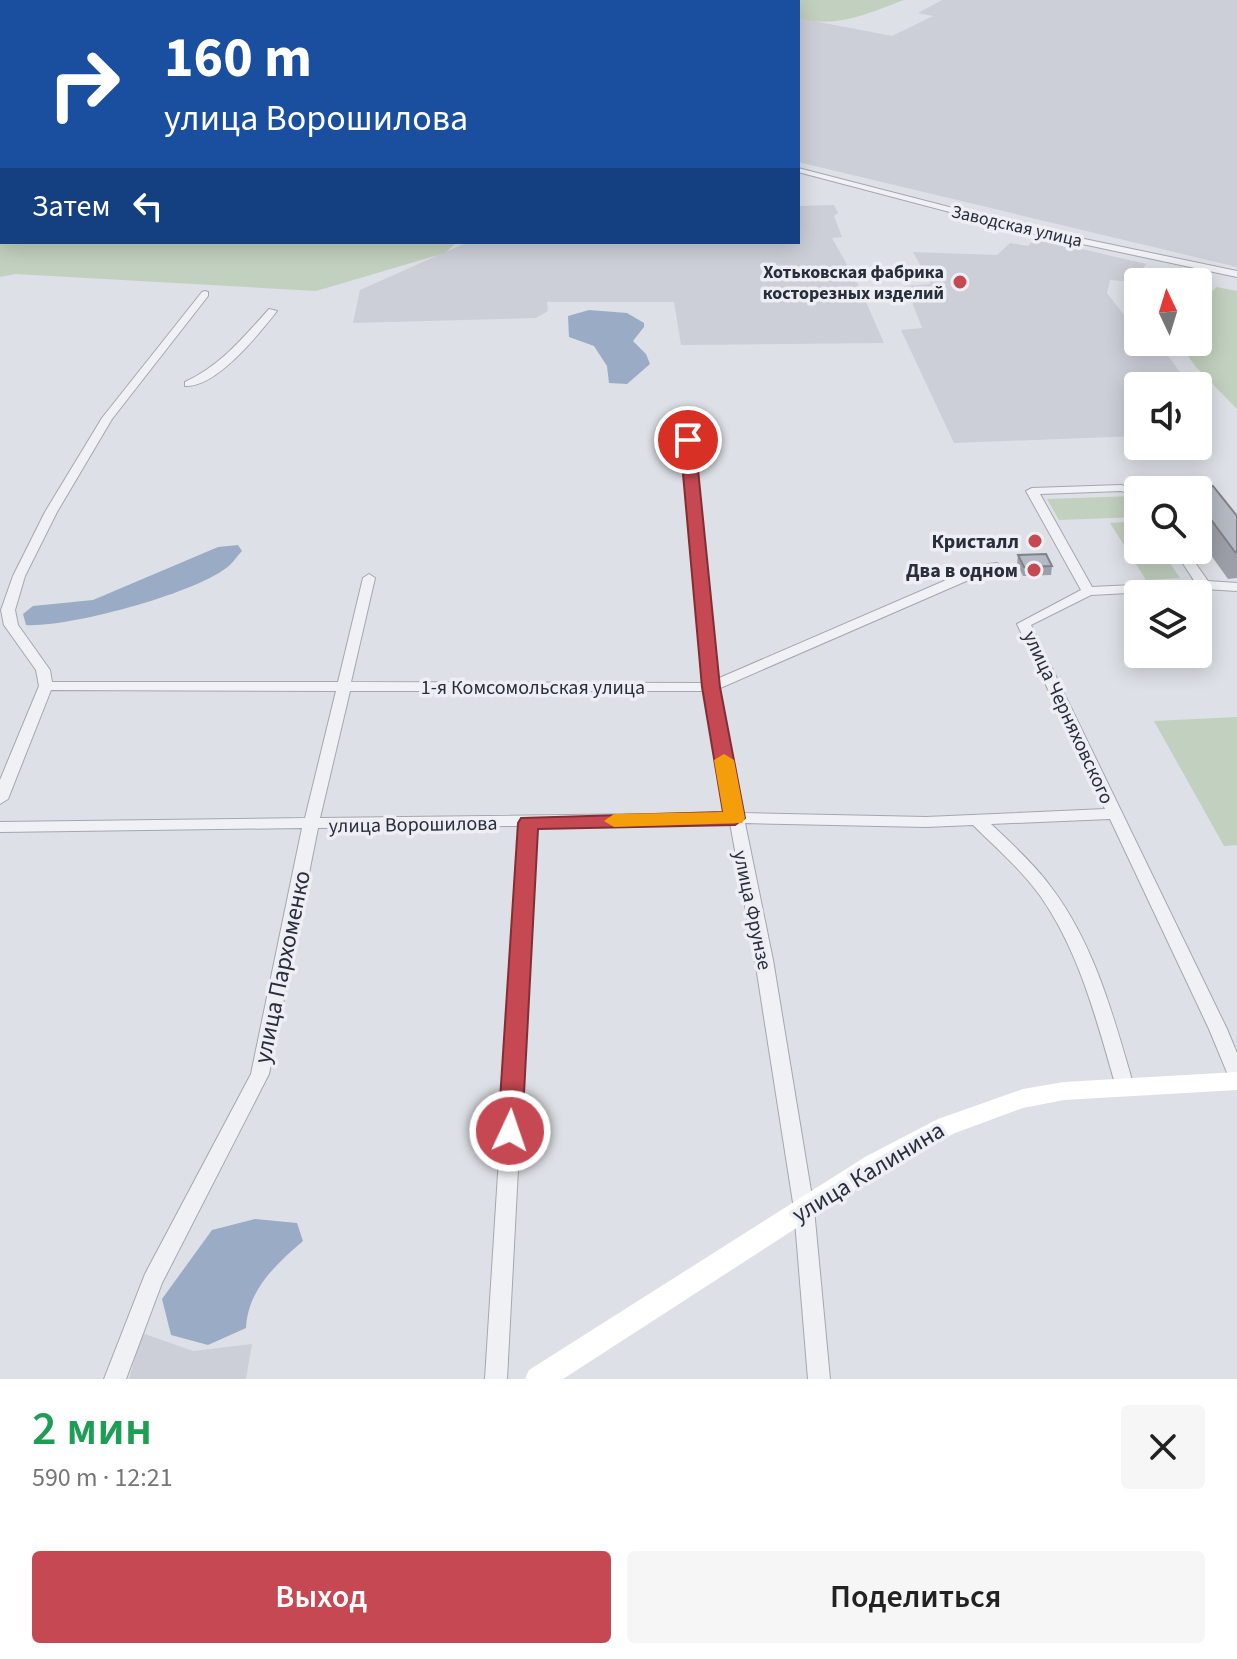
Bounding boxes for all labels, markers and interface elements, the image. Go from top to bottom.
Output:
text: 160 m [164,19,312,98]
icon: right [32,32,136,136]
text: улица Ворошилова [164,93,468,144]
icon: left [126,184,170,228]
text: Затем [32,185,110,228]
street label: Заводская улица [949,199,1085,254]
place label: Хотьковская фабрика косторезных изделий [763,260,944,306]
north arrow [1124,268,1212,356]
map controls [1124,268,1212,668]
marker: Хотьковская фабрика косторезных изделий [951,273,969,291]
button: sound [1124,372,1212,460]
pin [654,406,722,474]
icon: arrive [666,418,710,462]
button: search [1124,476,1212,564]
place label: Кристалл [932,528,1019,556]
marker: Кристалл [1026,532,1044,550]
place label: Два в одном [906,557,1018,585]
marker: Два в одном [1025,561,1043,579]
button: layers [1124,580,1212,668]
street label: улица Черняховского [1016,626,1121,809]
street label: 1-я Комсомольская улица [421,674,645,702]
street label: улица Ворошилова [328,810,498,840]
street label: улица Фрунзе [726,848,778,973]
street label: улица Пархоменко [245,867,320,1067]
position arrow [468,1089,552,1173]
street label: улица Калинина [785,1113,951,1232]
text: 2 мин [32,1395,152,1463]
button: close [1121,1405,1205,1489]
text: 590 m · 12:21 [32,1459,173,1496]
button: Выход [32,1551,611,1643]
button: Поделиться [627,1551,1205,1643]

